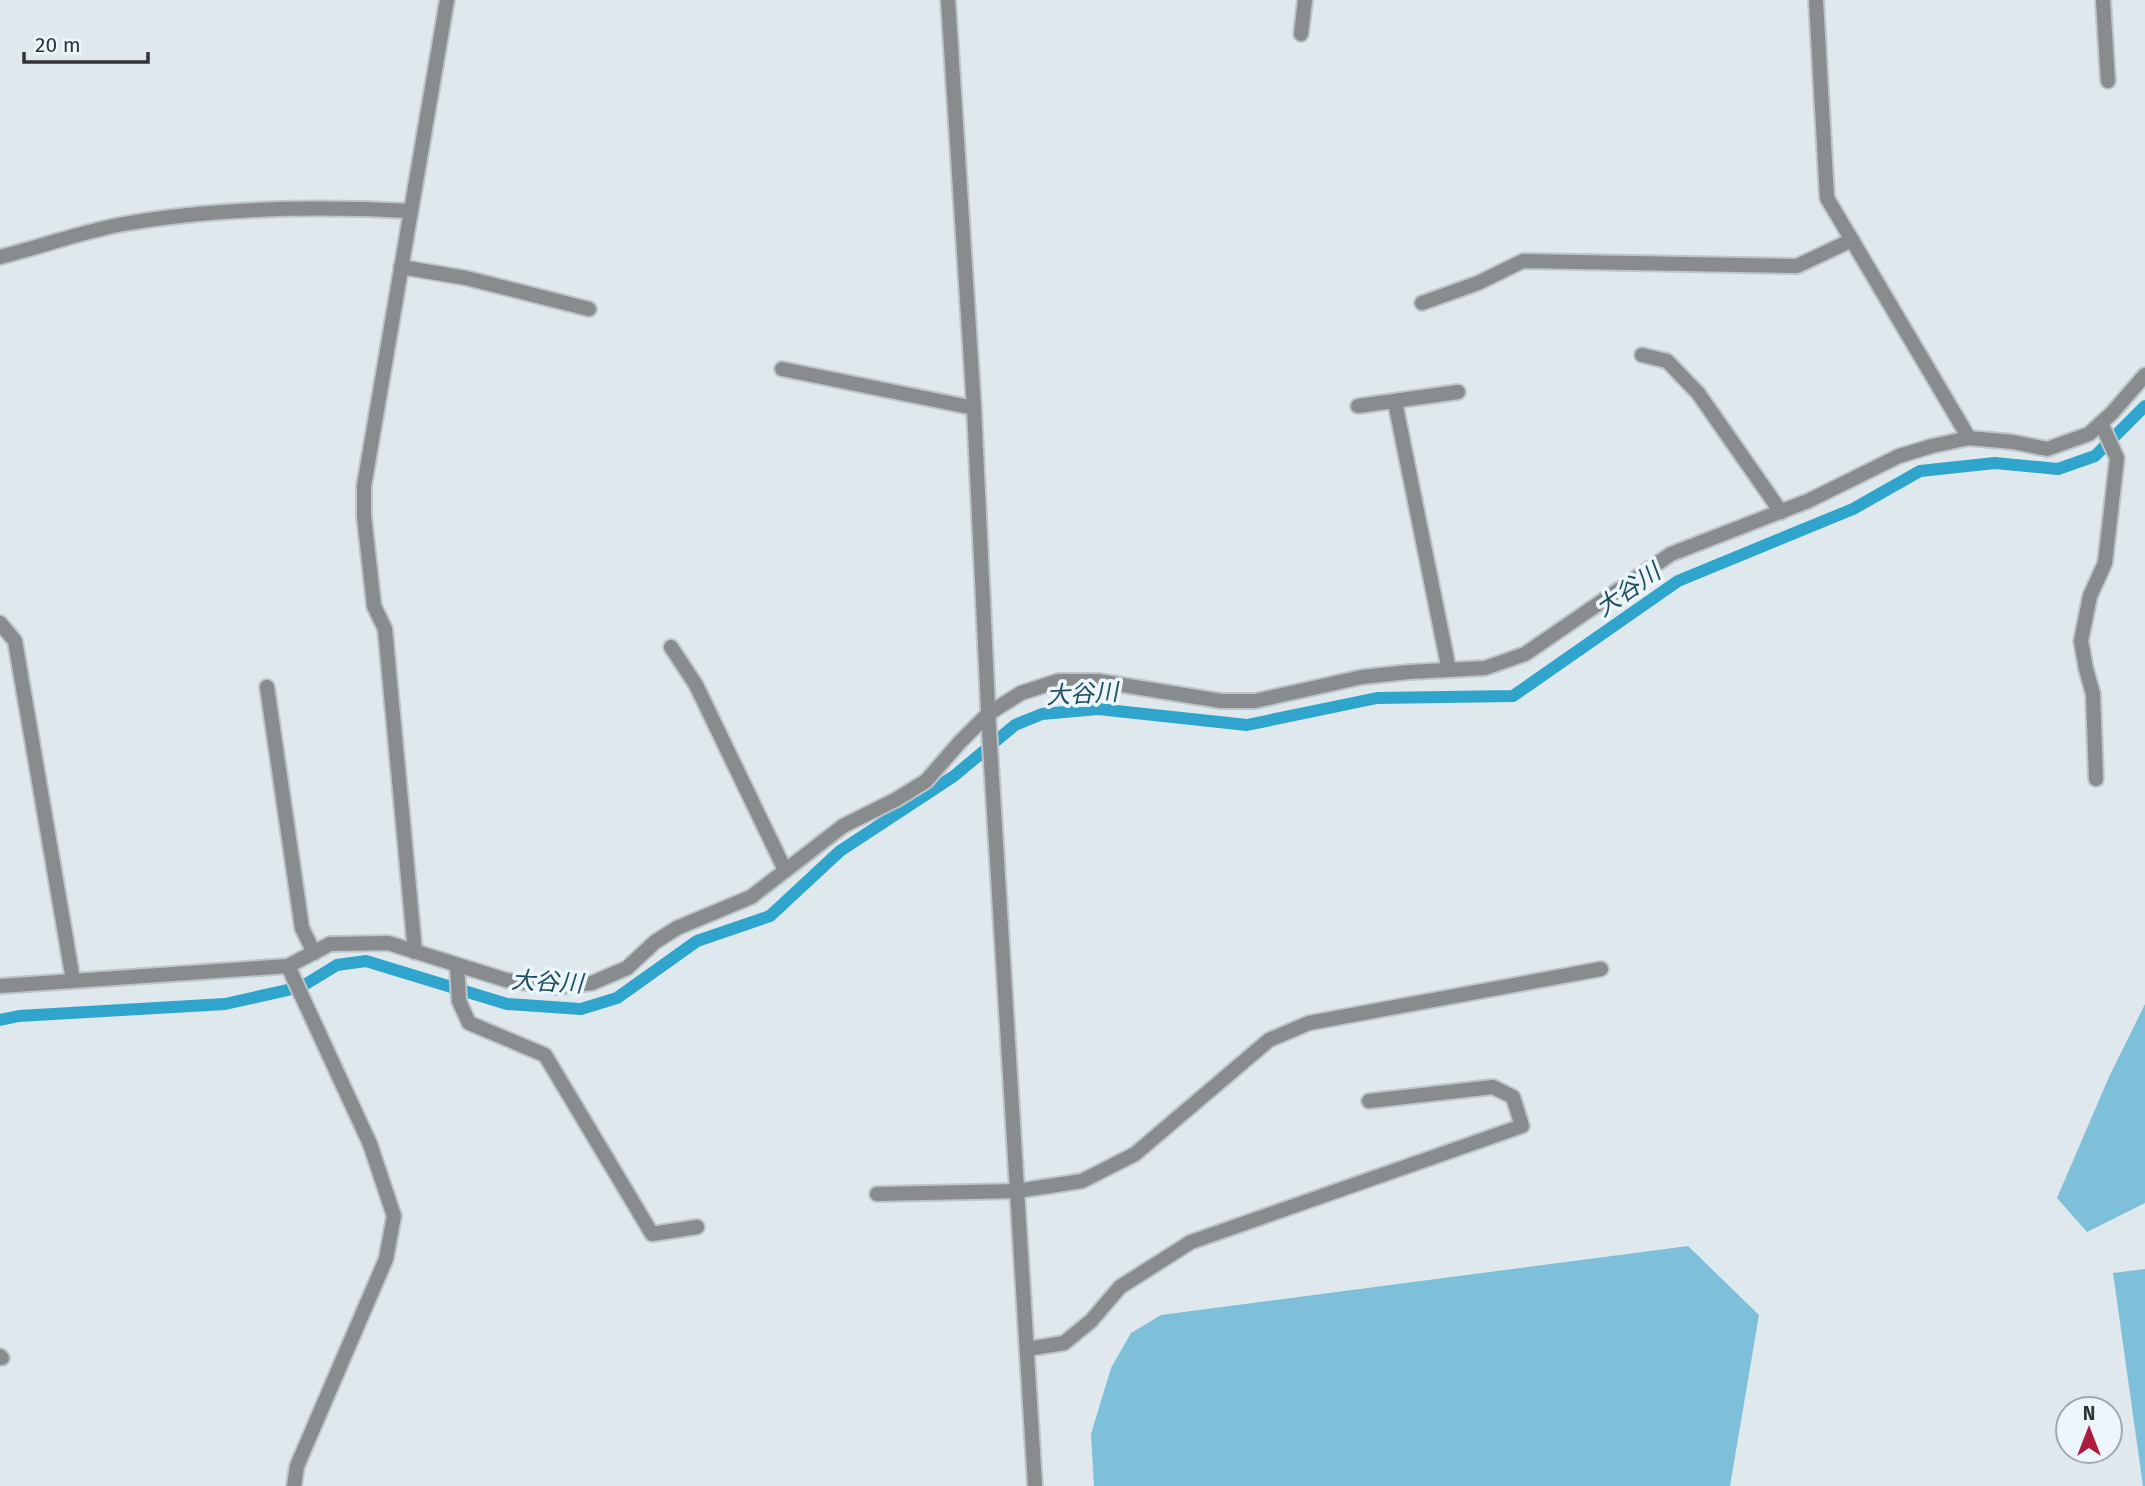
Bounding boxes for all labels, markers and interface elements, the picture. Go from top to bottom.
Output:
scale bar [24,21,149,65]
text: 20 m [35,32,81,58]
water label: 大谷川 [1590,556,1668,622]
water label: 大谷川 [1045,678,1122,710]
water label: 大谷川 [510,966,587,998]
north arrow [2054,1395,2124,1465]
text: N [2083,1402,2095,1425]

